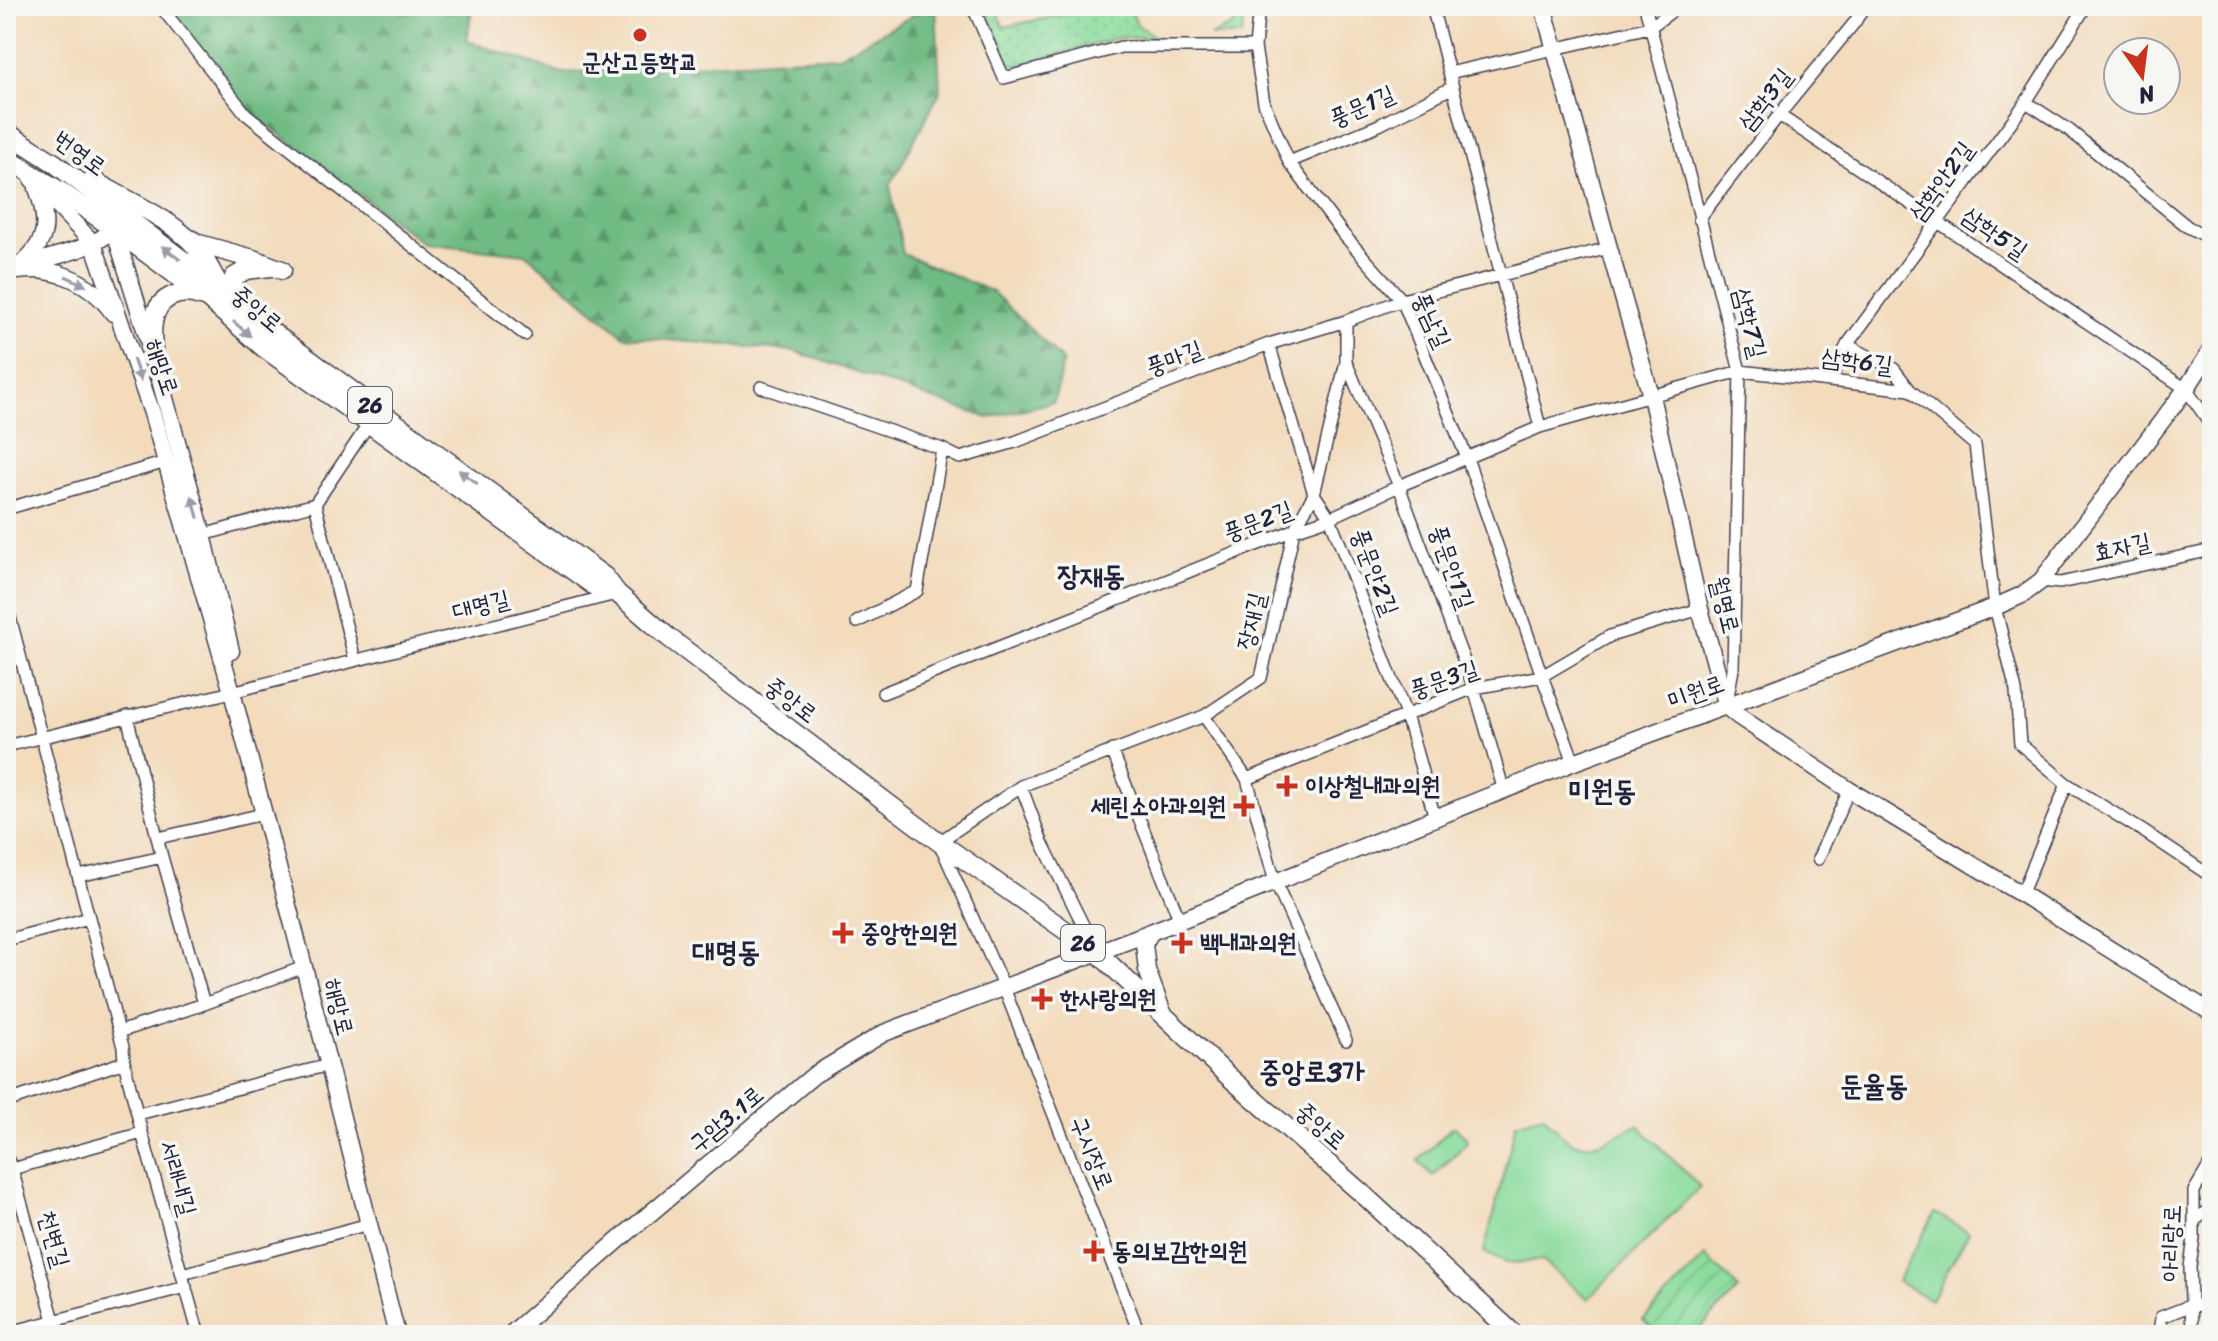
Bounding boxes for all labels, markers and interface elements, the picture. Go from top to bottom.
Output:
marker: 군산고등학교 [631,26,649,44]
north arrow [2102,36,2182,116]
place label: 군산고등학교 [582,41,698,83]
street label: 삼학3길 [1727,58,1803,140]
street label: 풍문1길 [1322,73,1402,139]
text: N [2134,74,2160,116]
street label: 번영로 [44,119,116,187]
street label: 삼학안2길 [1897,132,1985,230]
street label: 삼학5길 [1953,195,2037,271]
one-way arrow [161,245,181,261]
one-way arrow [65,274,88,288]
street label: 중앙로 [221,274,293,344]
street label: 삼학7길 [1721,283,1779,363]
street label: 풍남길 [1401,285,1463,355]
one-way arrow [232,320,252,337]
street label: 풍마길 [1139,328,1209,388]
street label: 해망로 [133,333,191,401]
street label: 삼학6길 [1819,336,1895,386]
one-way arrow [132,358,144,382]
road number: 26 [348,387,392,423]
one-way arrow [458,469,478,485]
street label: 풍문2길 [1217,489,1299,553]
one-way arrow [188,495,201,519]
street label: 풍문안1길 [1417,519,1487,615]
street label: 효자길 [2089,520,2155,574]
street label: 풍문안2길 [1339,522,1411,622]
district label: 장재동 [1057,551,1125,600]
street label: 월명로 [1698,572,1752,638]
street label: 대명길 [448,578,514,632]
street label: 장재길 [1224,588,1278,654]
street label: 풍문3길 [1404,648,1484,710]
street label: 미원로 [1662,662,1730,722]
street label: 중앙로 [755,666,827,734]
place label: 이상철내과의원 [1305,765,1440,807]
district label: 미원동 [1568,766,1636,815]
marker: 이상철내과의원 [1276,775,1298,797]
place label: 세린소아과의원 [1090,785,1226,827]
marker: 세린소아과의원 [1233,795,1255,817]
place label: 중앙한의원 [861,912,958,954]
marker: 중앙한의원 [832,922,854,944]
place label: 백내과의원 [1200,922,1297,964]
road number: 26 [1061,925,1105,961]
district label: 대명동 [692,927,760,976]
marker: 백내과의원 [1171,932,1193,954]
street label: 해망로 [312,974,366,1040]
place label: 한사랑의원 [1059,978,1157,1020]
marker: 한사랑의원 [1031,988,1053,1010]
district label: 중앙로3가 [1259,1047,1365,1096]
district label: 둔율동 [1840,1061,1908,1110]
street label: 구암3.1로 [679,1074,773,1164]
street label: 중앙로 [1285,1091,1357,1161]
street label: 구시장로 [1058,1109,1126,1197]
street label: 서래내길 [147,1135,209,1221]
street label: 아리랑로 [2149,1204,2193,1282]
street label: 천변길 [26,1205,82,1273]
place label: 동의보감한의원 [1112,1230,1247,1272]
marker: 동의보감한의원 [1083,1240,1105,1262]

